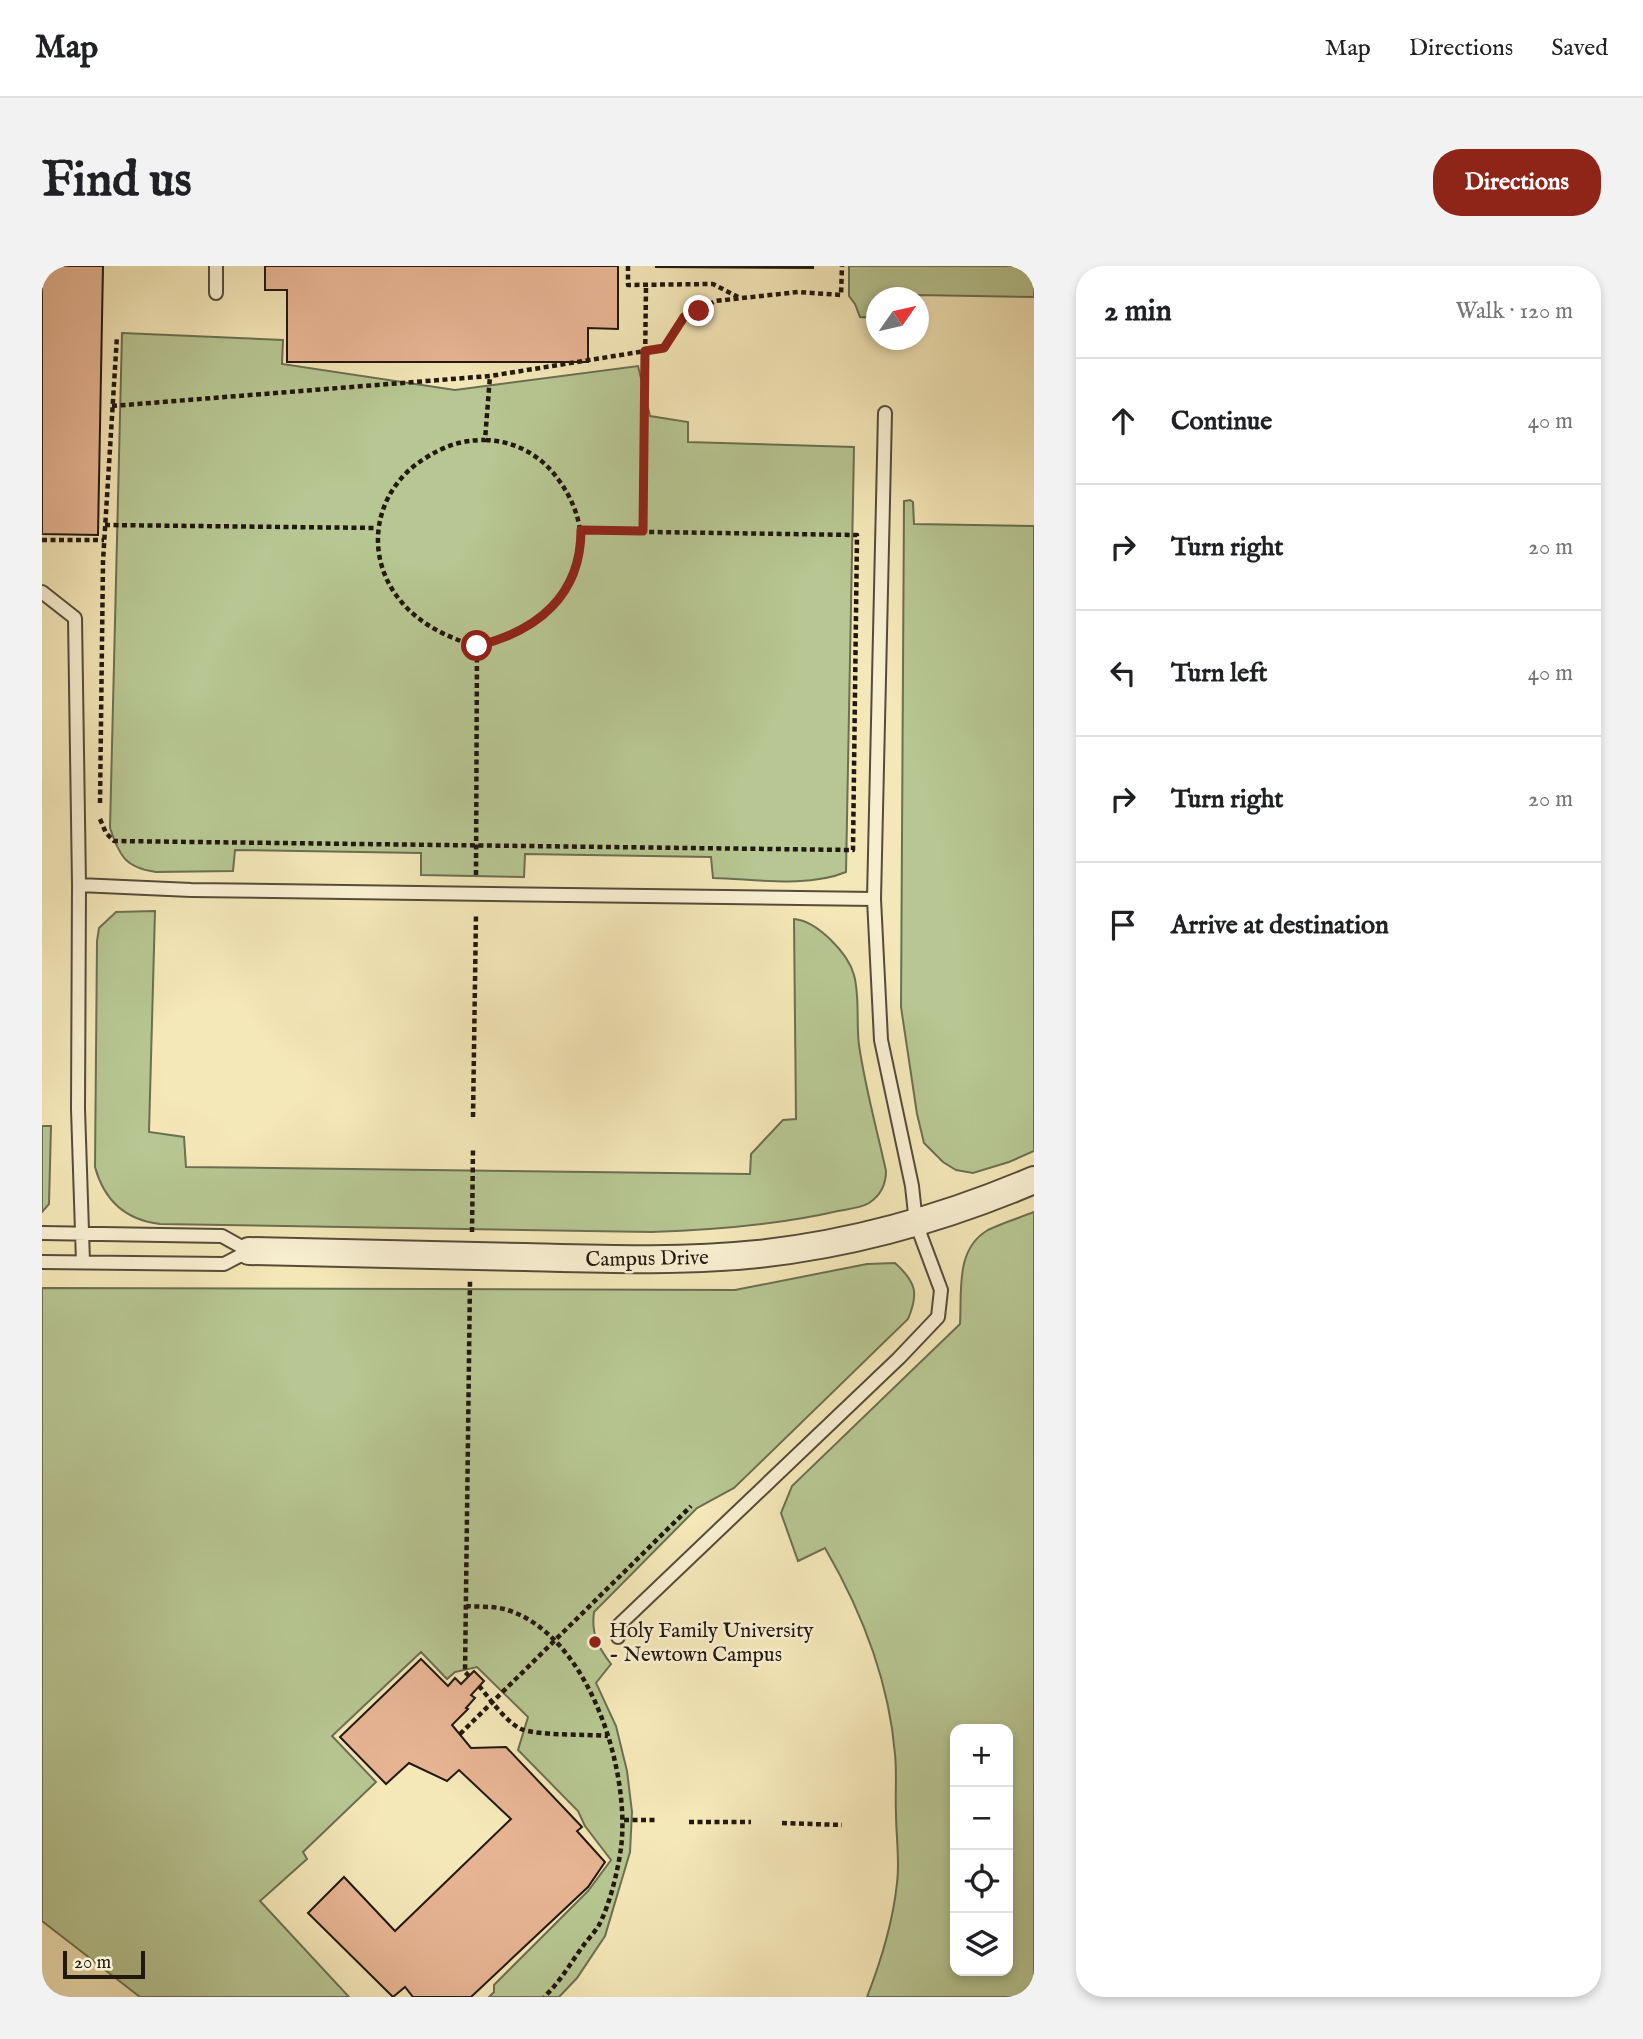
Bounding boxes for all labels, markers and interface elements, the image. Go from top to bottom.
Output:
text: Map [35,27,98,69]
text: Map [1325,33,1371,64]
text: Directions [1409,33,1513,64]
text: Saved [1551,33,1608,64]
button: Directions [1433,149,1601,216]
text: Find us [42,151,192,213]
north arrow [866,287,929,350]
text: 2 min [1104,293,1172,331]
route end [683,295,714,326]
text: Walk · 120 m [1455,297,1573,326]
icon: ahead [1104,402,1142,440]
text: Continue [1171,405,1272,438]
text: 40 m [1528,407,1573,436]
icon: right [1104,528,1142,566]
text: Turn right [1171,531,1284,564]
text: 20 m [1528,533,1573,562]
route start [461,630,492,661]
icon: left [1104,654,1142,692]
text: Turn left [1171,657,1268,690]
text: 40 m [1528,659,1573,688]
icon: right [1104,780,1142,818]
text: Turn right [1171,783,1284,816]
text: 20 m [1528,785,1573,814]
icon: arrive [1104,906,1142,944]
text: Arrive at destination [1171,909,1389,942]
street label: Campus Drive [585,1245,709,1274]
place label: Holy Family University - Newtown Campus [609,1618,814,1669]
marker: Holy Family University - Newtown Campus [587,1634,603,1650]
map controls [950,1724,1013,1976]
button: + [950,1724,1013,1787]
button: − [950,1787,1013,1850]
button: locate [950,1850,1013,1913]
button: layers [950,1913,1013,1976]
scale bar [63,1948,145,1980]
text: 20 m [74,1951,111,1975]

